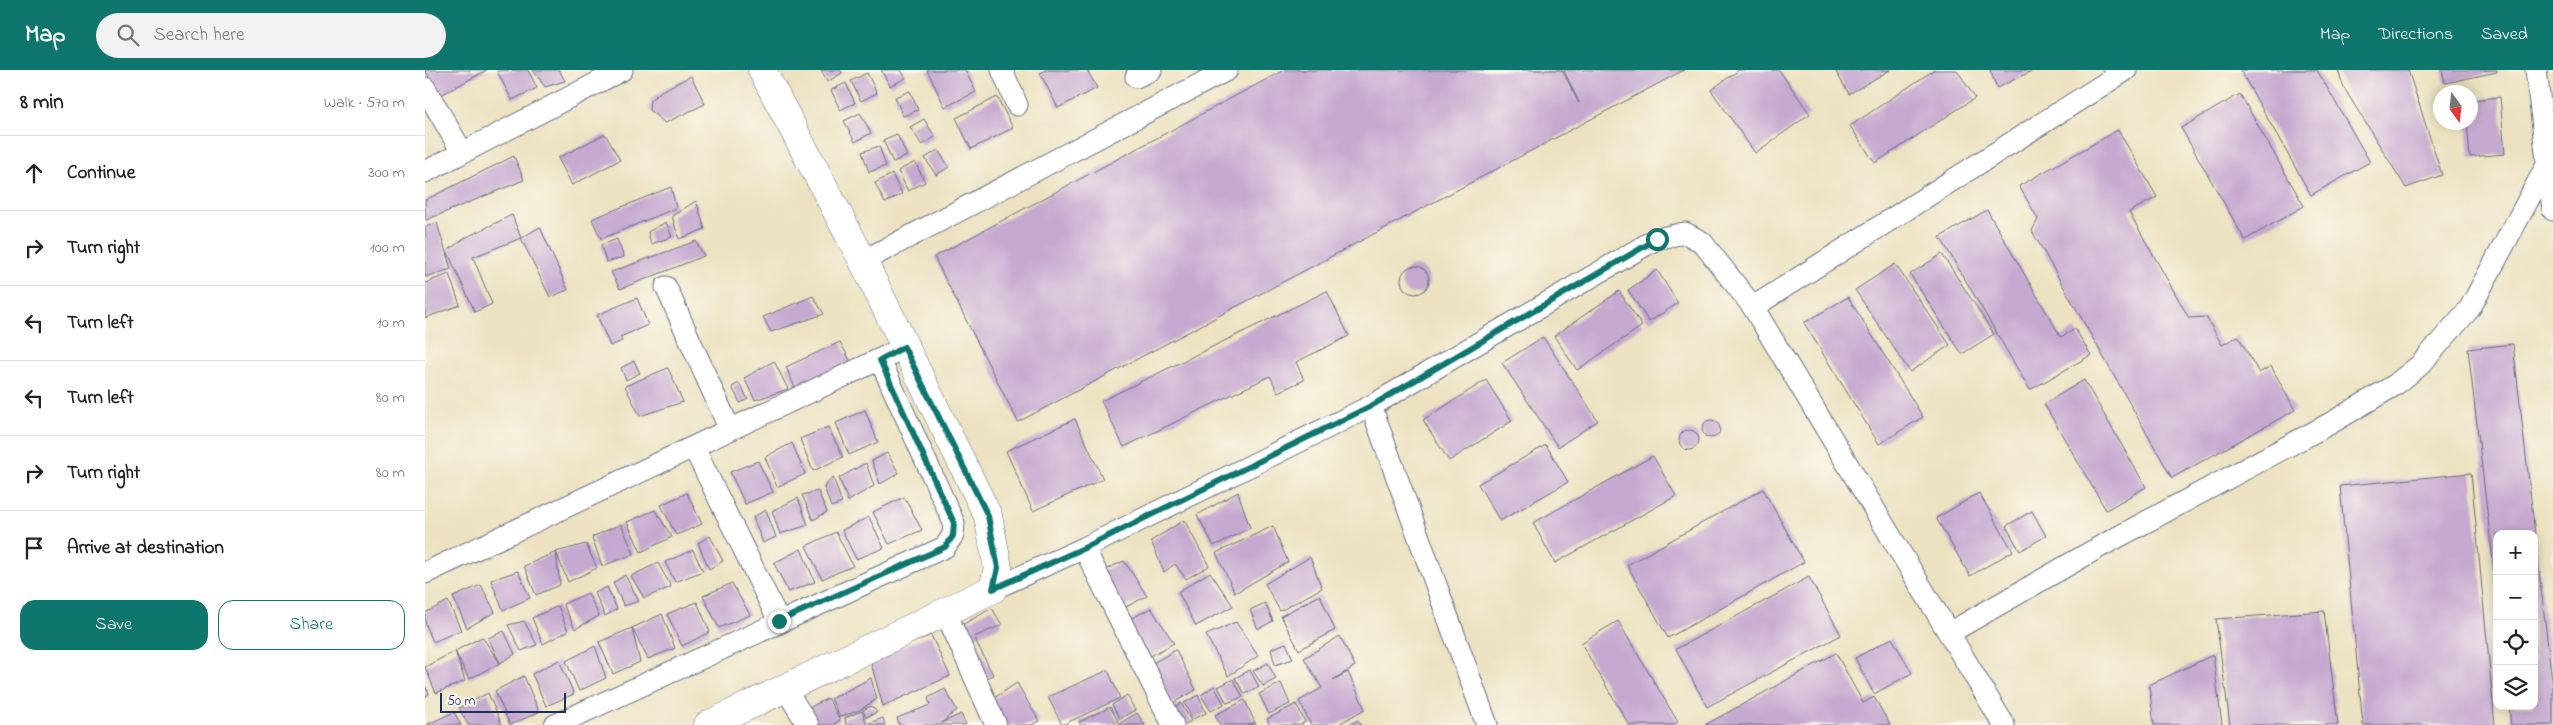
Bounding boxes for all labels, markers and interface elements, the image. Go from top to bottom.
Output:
search box [96,13,446,58]
text: Map [25,18,66,53]
icon: search [114,21,142,49]
text: Search here [154,22,245,49]
text: Map [2320,22,2350,48]
text: Directions [2378,22,2453,48]
text: Saved [2481,22,2528,48]
north arrow [2433,85,2478,130]
text: 8 min [20,88,64,118]
text: Walk · 570 m [324,91,405,115]
icon: ahead [20,159,48,187]
text: Continue [67,160,135,187]
text: 300 m [368,161,405,185]
route start [1646,228,1669,251]
icon: right [20,234,48,262]
text: Turn right [67,235,140,262]
text: 100 m [370,236,405,260]
icon: left [20,309,48,337]
text: Turn left [67,310,134,337]
text: 10 m [377,311,405,335]
icon: left [20,384,48,412]
text: Turn left [67,385,134,412]
text: 80 m [376,386,405,410]
icon: right [20,459,48,487]
text: Turn right [67,460,140,487]
text: 80 m [376,461,405,485]
map controls [2493,530,2538,710]
button: + [2493,530,2538,575]
icon: arrive [20,534,48,562]
text: Arrive at destination [67,535,224,562]
button: − [2493,575,2538,620]
button: Save [20,600,208,650]
button: Share [218,600,405,650]
route end [768,610,791,633]
button: locate [2493,620,2538,665]
button: layers [2493,665,2538,710]
scale bar [440,690,566,713]
text: 50 m [447,691,475,712]

